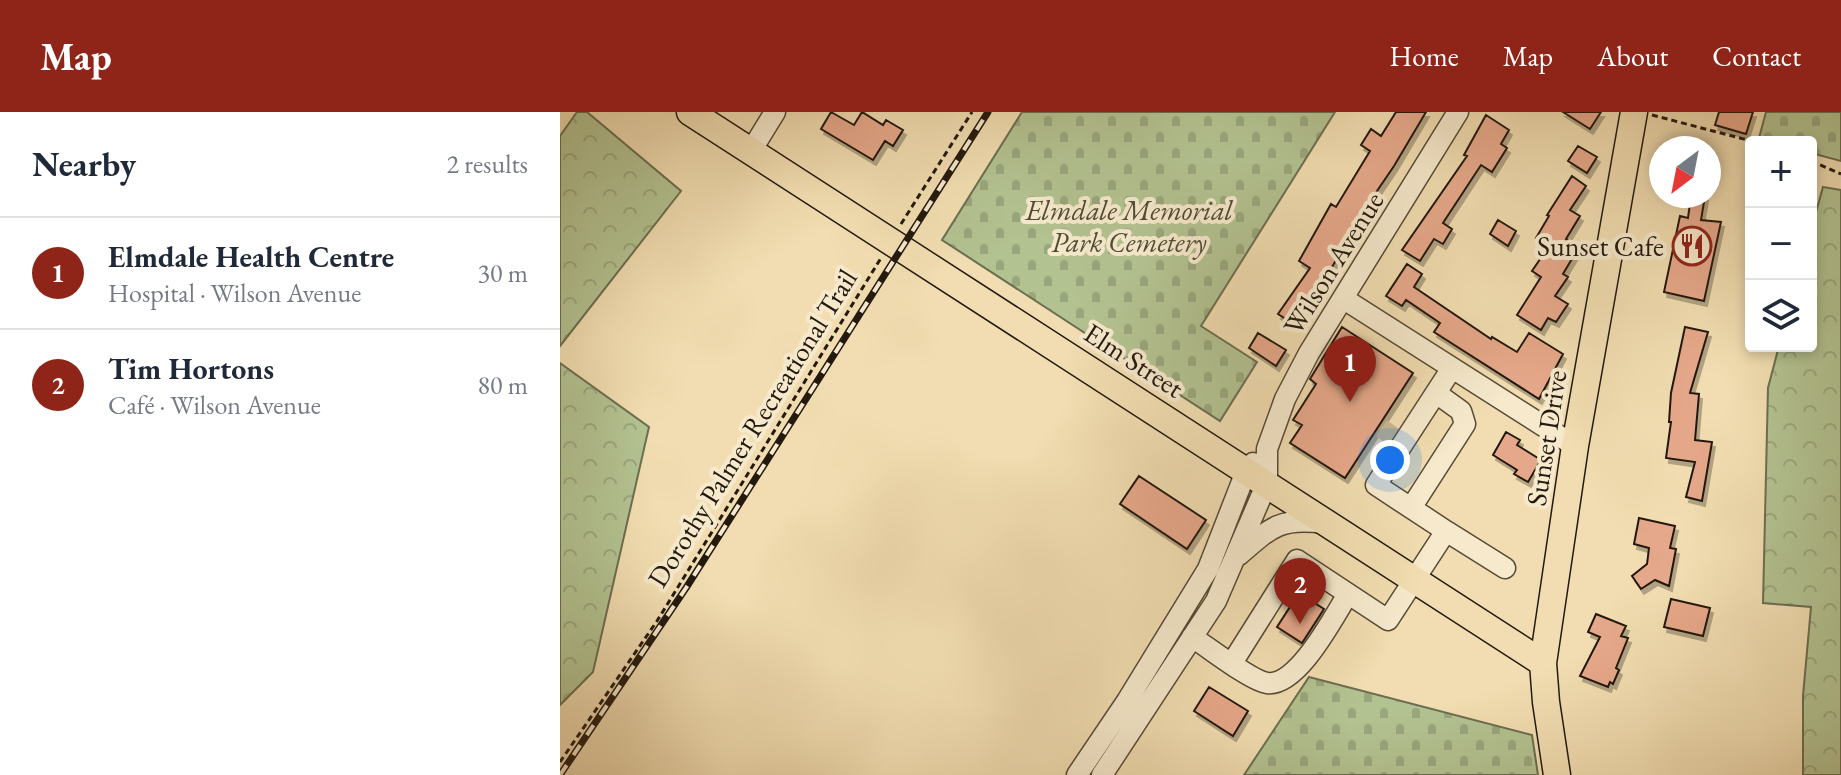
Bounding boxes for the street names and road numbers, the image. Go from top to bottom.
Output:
street label: Wilson Avenue [1275,185,1391,341]
street label: Dorothy Palmer Recreational Trail [639,262,865,594]
street label: Elm Street [1077,315,1191,406]
street label: Sunset Drive [1518,368,1574,508]

